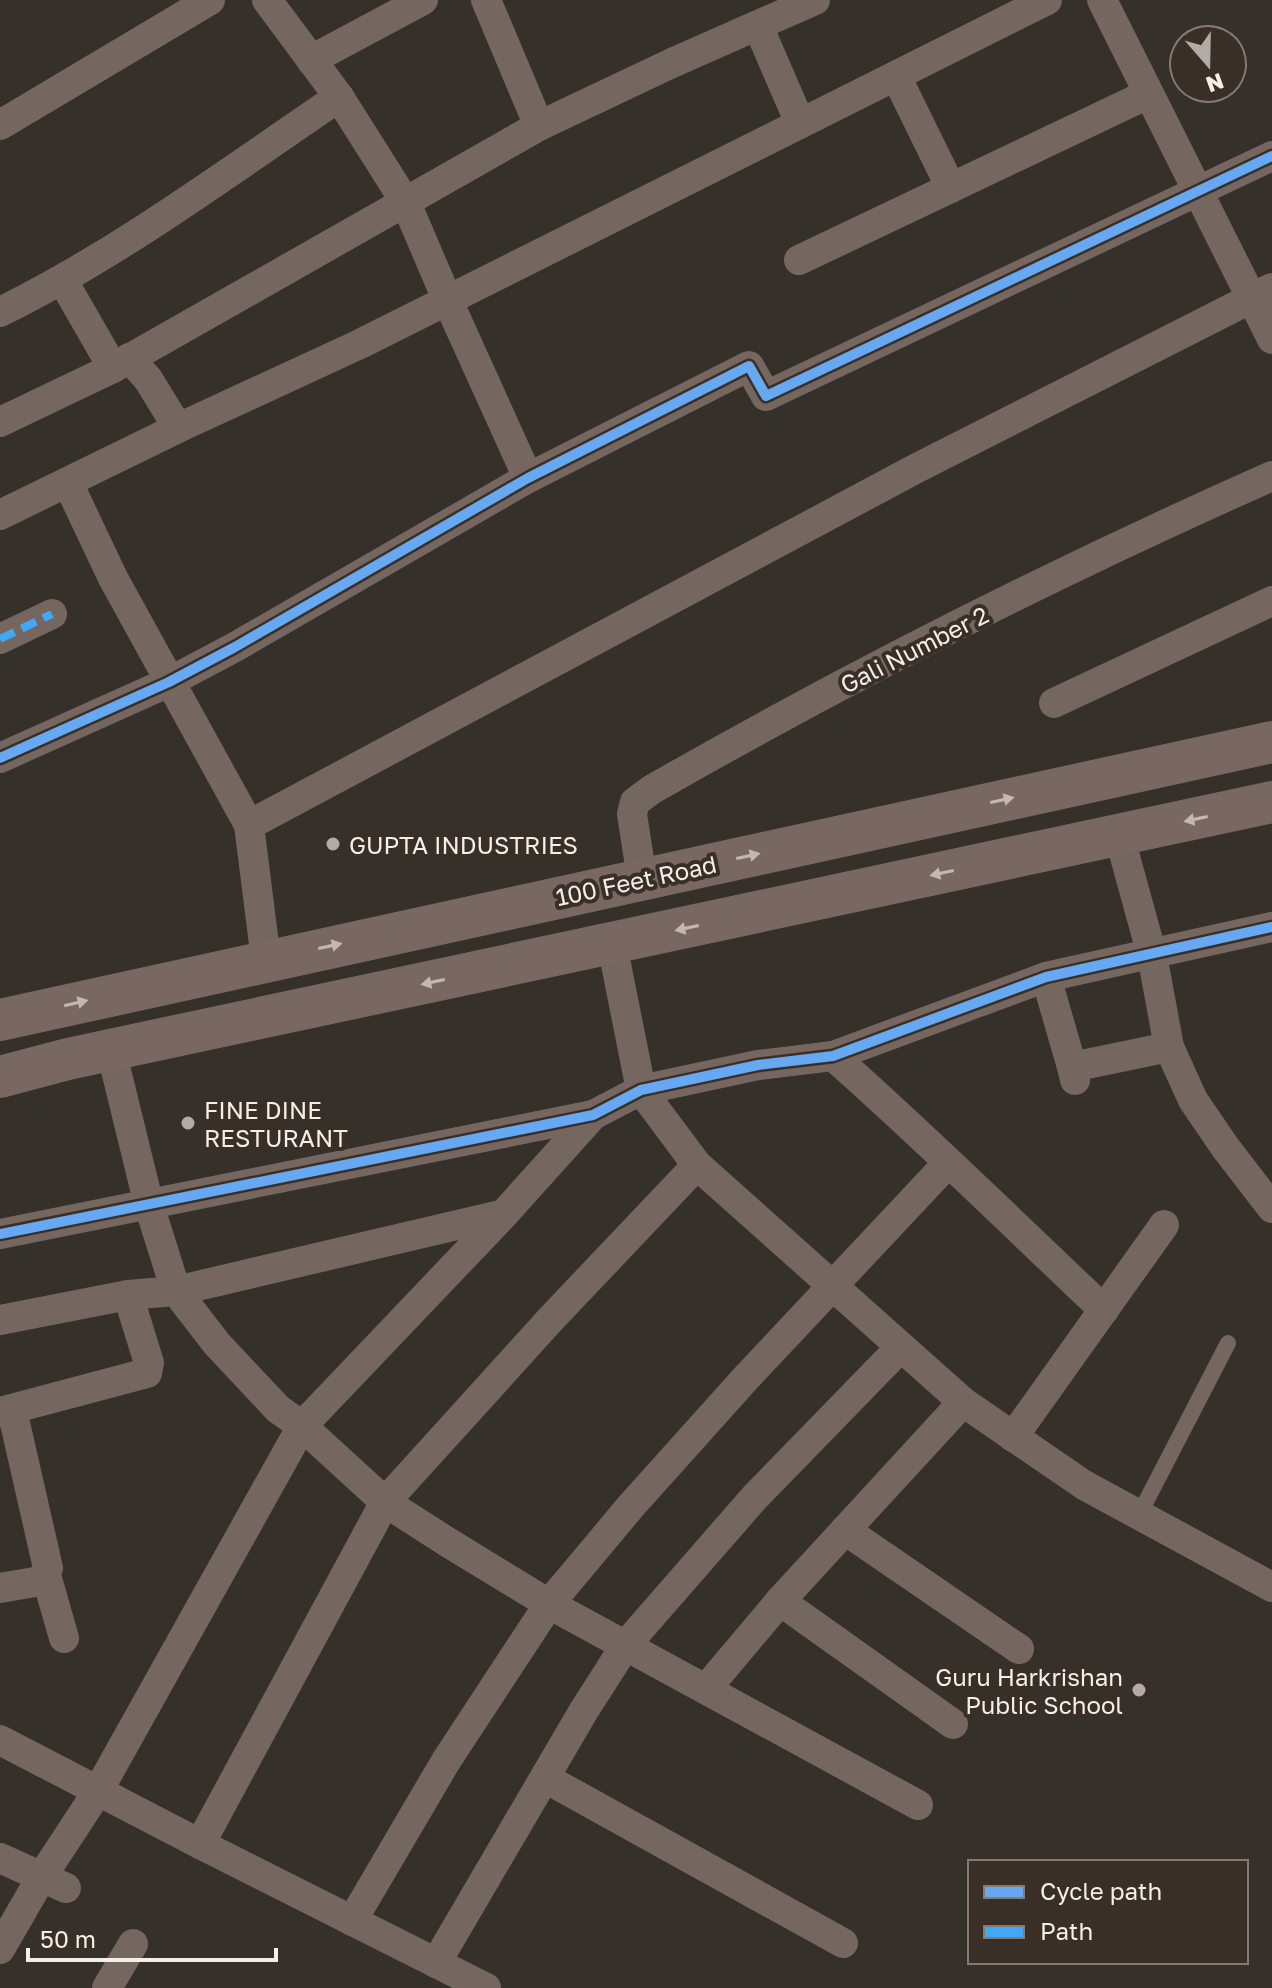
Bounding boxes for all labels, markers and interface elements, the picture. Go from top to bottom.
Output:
north arrow [1168,24,1248,104]
text: N [1203,68,1227,99]
street label: Gali Number 2 [835,599,993,699]
one-way arrow [990,793,1015,806]
one-way arrow [1183,813,1208,826]
place label: GUPTA INDUSTRIES [349,830,578,859]
marker: GUPTA INDUSTRIES [324,835,342,853]
street label: 100 Feet Road [553,849,719,911]
one-way arrow [736,849,761,862]
one-way arrow [929,867,954,880]
one-way arrow [675,922,700,935]
one-way arrow [318,939,343,952]
one-way arrow [420,976,445,989]
one-way arrow [64,996,89,1009]
place label: FINE DINE RESTURANT [204,1095,348,1152]
marker: FINE DINE RESTURANT [179,1114,197,1132]
place label: Guru Harkrishan Public School [935,1662,1123,1719]
marker: Guru Harkrishan Public School [1130,1681,1148,1699]
legend [968,1860,1248,1964]
text: Cycle path [1040,1876,1162,1905]
scale bar [28,1912,276,1962]
text: Path [1040,1916,1093,1945]
text: 50 m [40,1924,96,1953]

